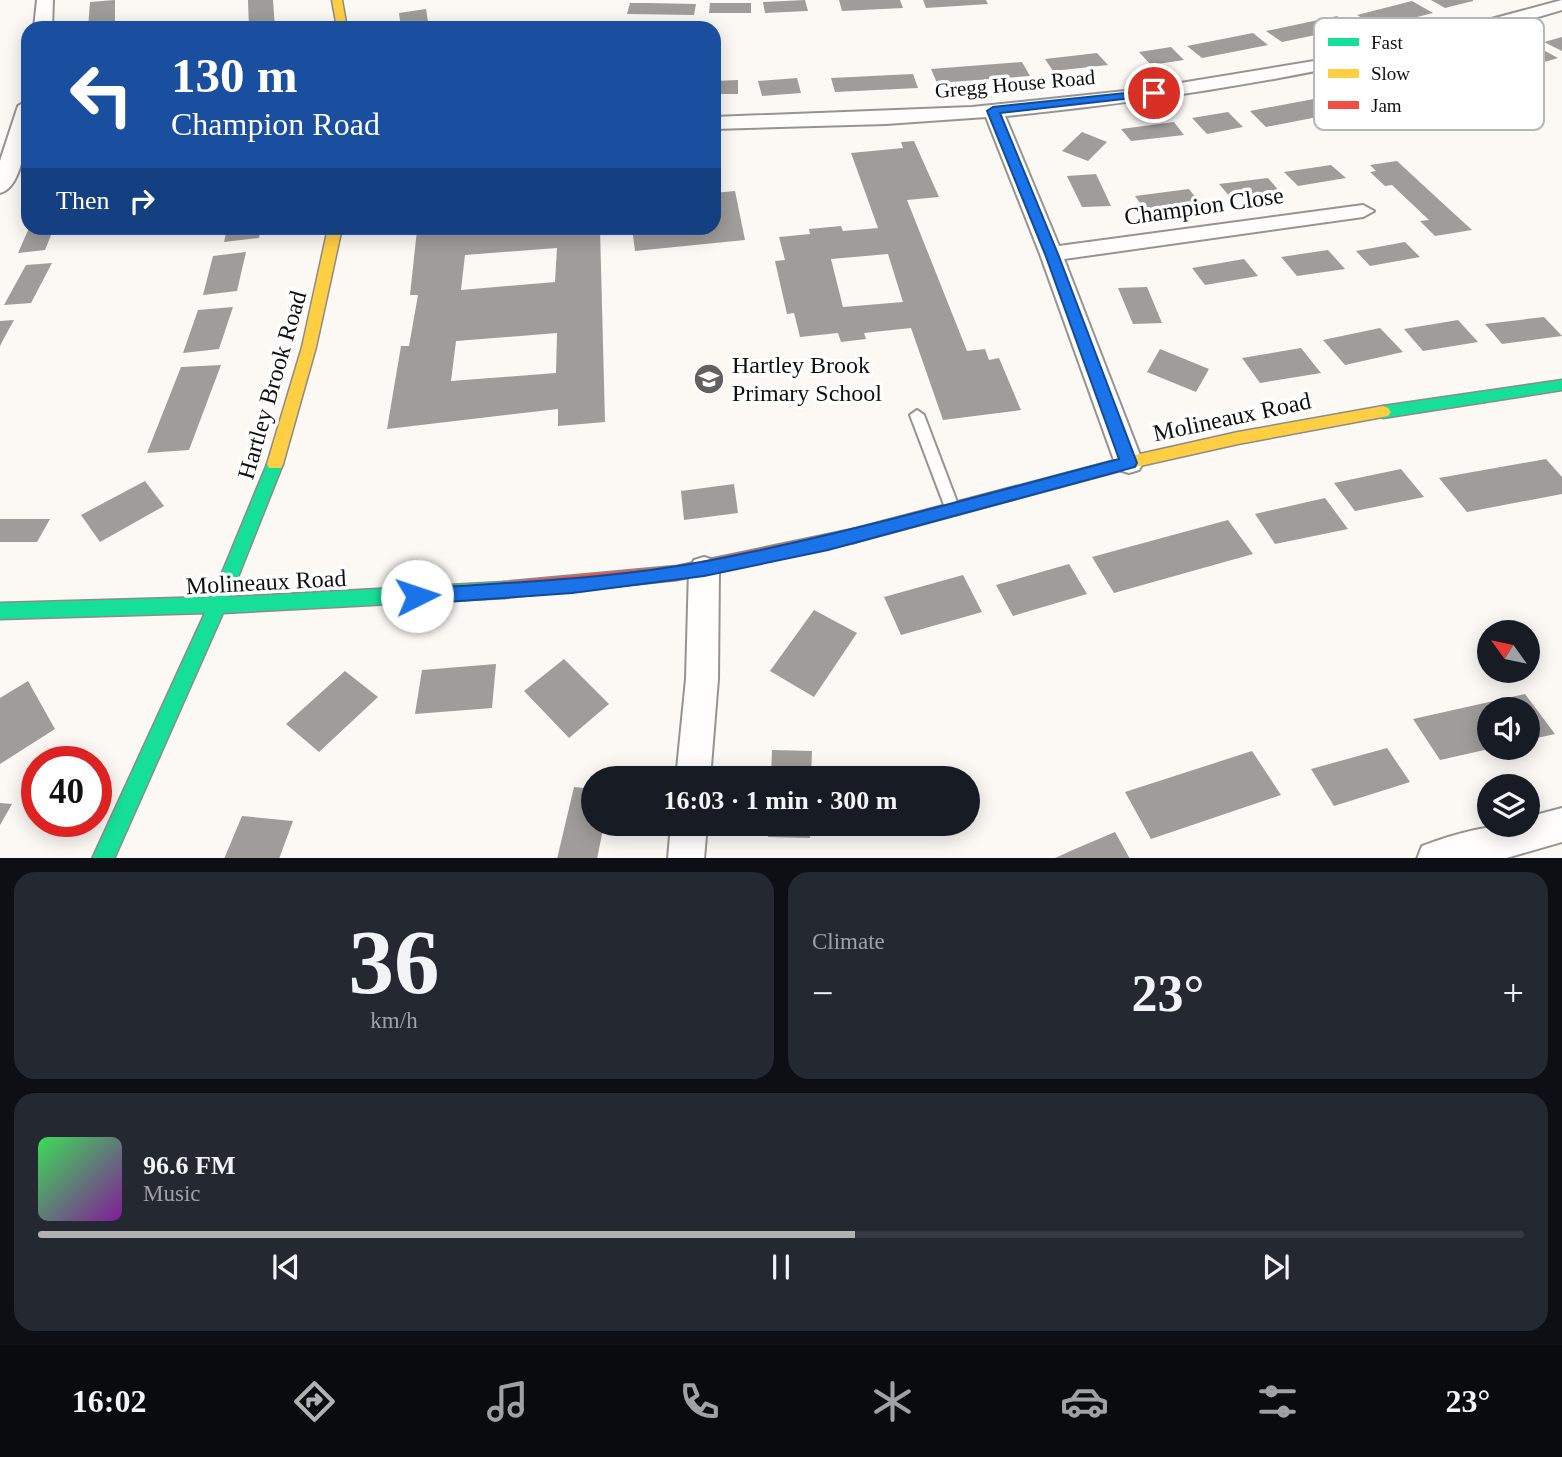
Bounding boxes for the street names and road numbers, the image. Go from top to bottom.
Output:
street label: Gregg House Road [934,65,1097,103]
street label: Champion Close [1123,182,1285,230]
street label: Hartley Brook Road [233,288,311,482]
street label: Molineaux Road [1151,388,1313,446]
street label: Molineaux Road [185,565,347,599]

